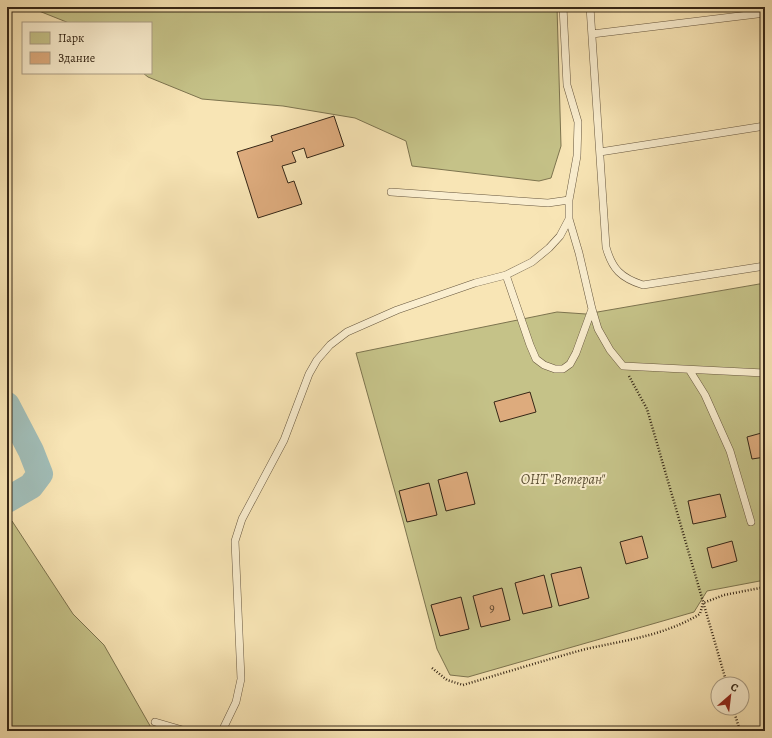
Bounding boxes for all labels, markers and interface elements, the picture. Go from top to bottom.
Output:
legend [22,22,152,74]
text: Парк [58,30,84,46]
text: Здание [58,50,95,66]
park label: ОНТ "Ветеран" [521,470,606,489]
house number: 9 [489,600,495,616]
north arrow [710,676,750,716]
text: С [728,679,741,696]

